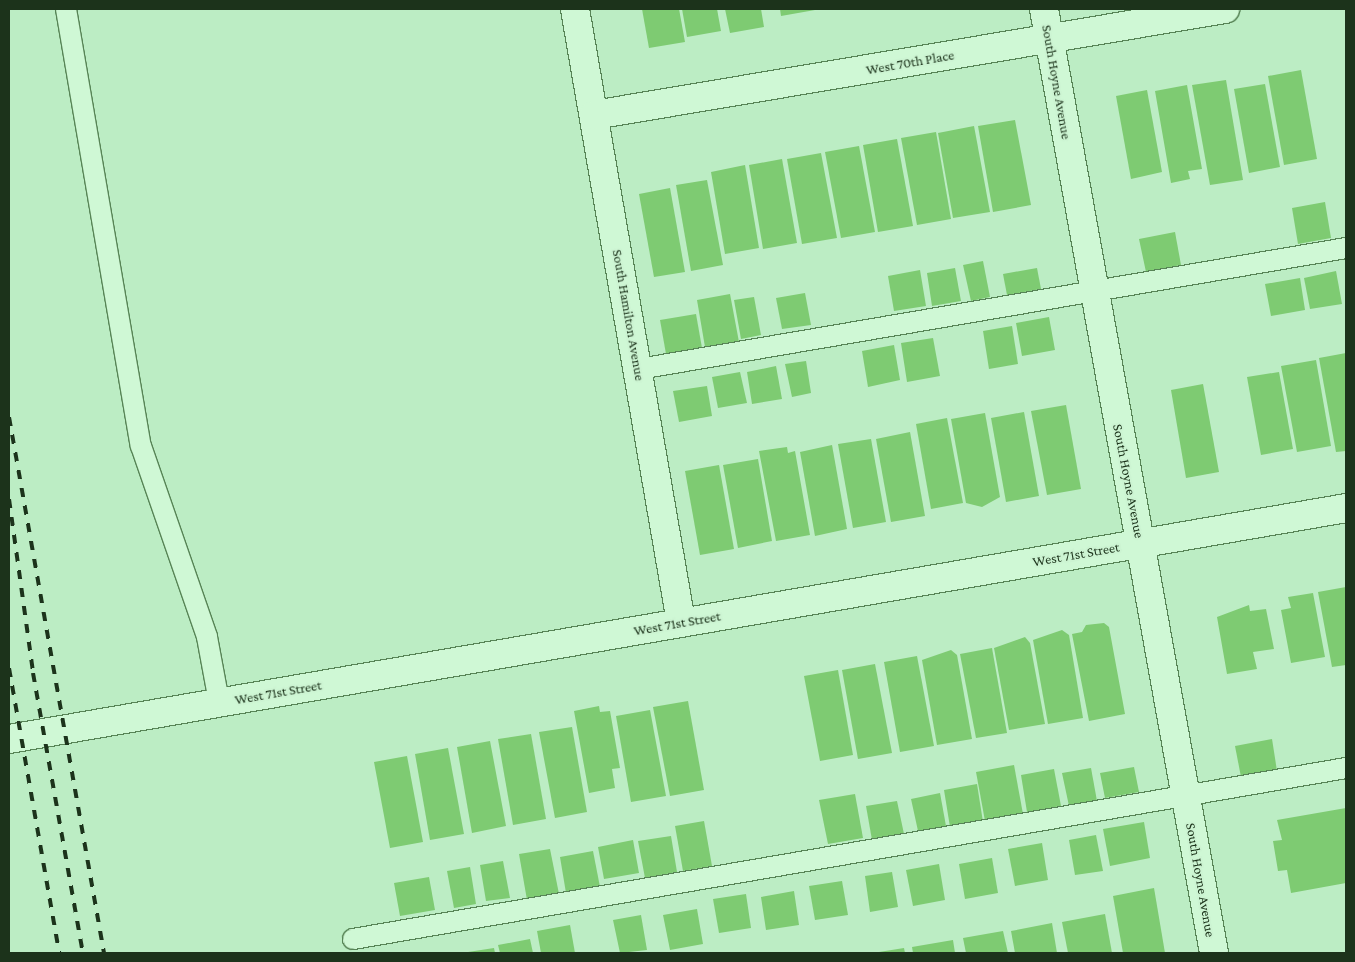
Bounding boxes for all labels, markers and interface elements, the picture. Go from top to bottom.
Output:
street label: South Hoyne Avenue [1039,24,1075,140]
street label: West 70th Place [865,46,955,78]
street label: South Hamilton Avenue [609,248,649,382]
street label: South Hoyne Avenue [1110,423,1148,539]
street label: West 71st Street [1031,538,1121,570]
street label: West 71st Street [632,607,722,639]
street label: West 71st Street [233,676,323,708]
street label: South Hoyne Avenue [1183,822,1219,938]

